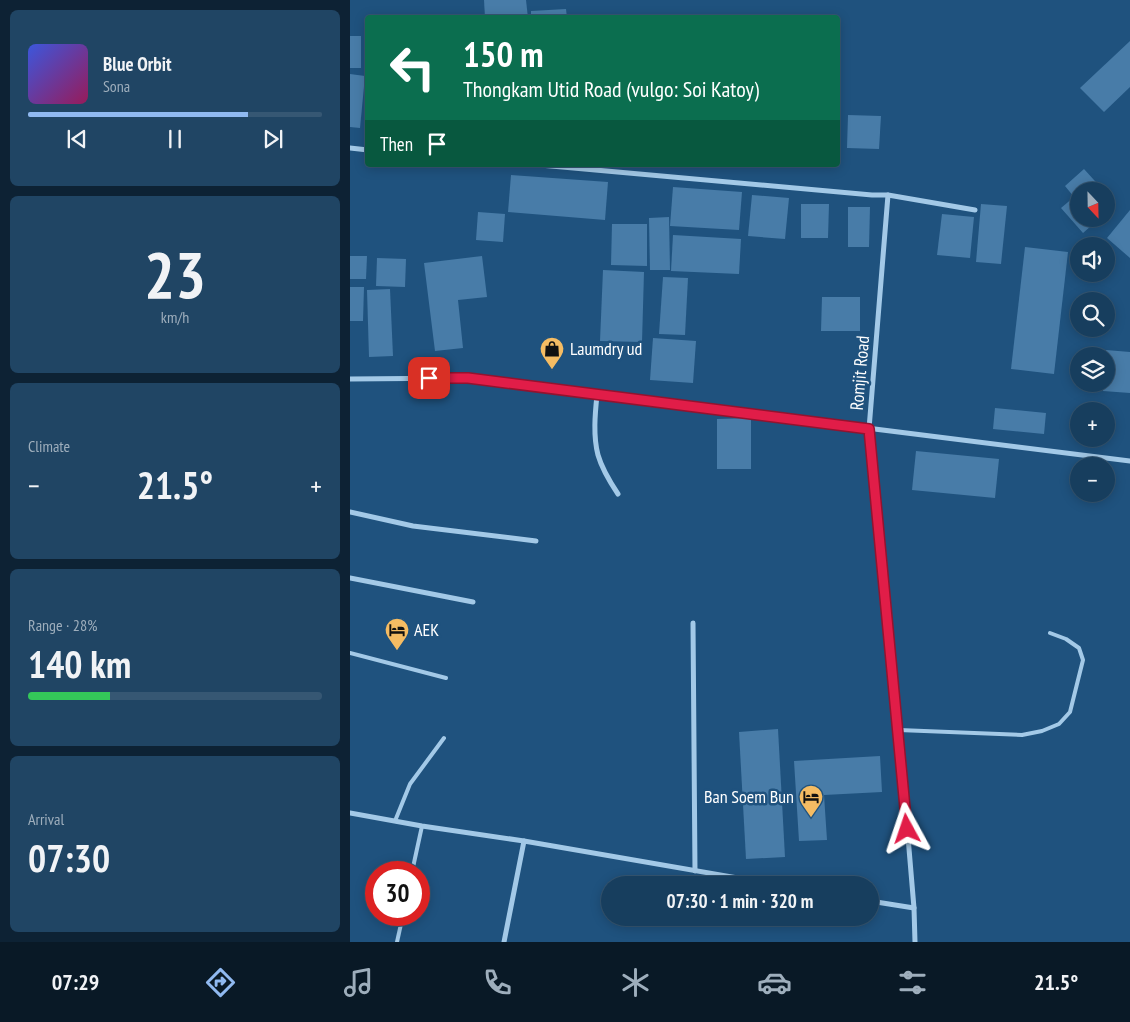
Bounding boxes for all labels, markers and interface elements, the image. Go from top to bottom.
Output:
text: 150 m [463,31,544,77]
icon: left [380,35,445,100]
text: Blue Orbit [103,52,172,76]
text: Thongkam Utid Road (vulgo: Soi Katoy) [463,75,759,103]
text: Sona [103,76,130,96]
icon: previous [63,125,91,153]
icon: pause [161,125,189,153]
icon: next [259,125,287,153]
icon: arrive [423,130,451,158]
text: Then [380,132,413,156]
north arrow [1070,182,1115,228]
map controls [1070,182,1115,502]
text: 23 [144,232,206,316]
button: sound [1070,237,1115,282]
button: search [1070,292,1115,337]
text: km/h [161,307,189,327]
street label: Romjit Road [845,335,874,411]
shop icon: Laumdry ud [539,336,565,370]
place label: Laumdry ud [570,337,642,360]
button: layers [1070,347,1115,392]
pin [408,357,450,399]
icon: arrive [415,364,443,392]
button: + [1070,402,1115,447]
text: Climate [28,436,70,456]
button: − [1070,457,1115,502]
text: 21.5° [137,460,213,509]
text: − [28,467,40,504]
text: + [310,467,322,504]
text: Range · 28% [28,615,97,635]
hotel icon: AEK [384,617,410,651]
place label: AEK [414,618,439,641]
text: 140 km [28,639,131,688]
hotel icon: Ban Soem Bun [798,784,824,818]
place label: Ban Soem Bun [704,785,794,808]
position arrow [880,802,932,854]
text: Arrival [28,809,64,829]
text: 07:30 [28,833,110,882]
speed limit sign: 30 [365,861,430,926]
text: 07:30 · 1 min · 320 m [667,889,813,913]
icon: directions [203,965,238,1000]
icon: music [341,965,376,1000]
icon: phone [480,965,515,1000]
icon: climate [618,965,653,1000]
icon: car [757,965,792,1000]
icon: filters [895,965,930,1000]
text: 07:29 [52,968,99,996]
text: 21.5° [1034,968,1078,996]

